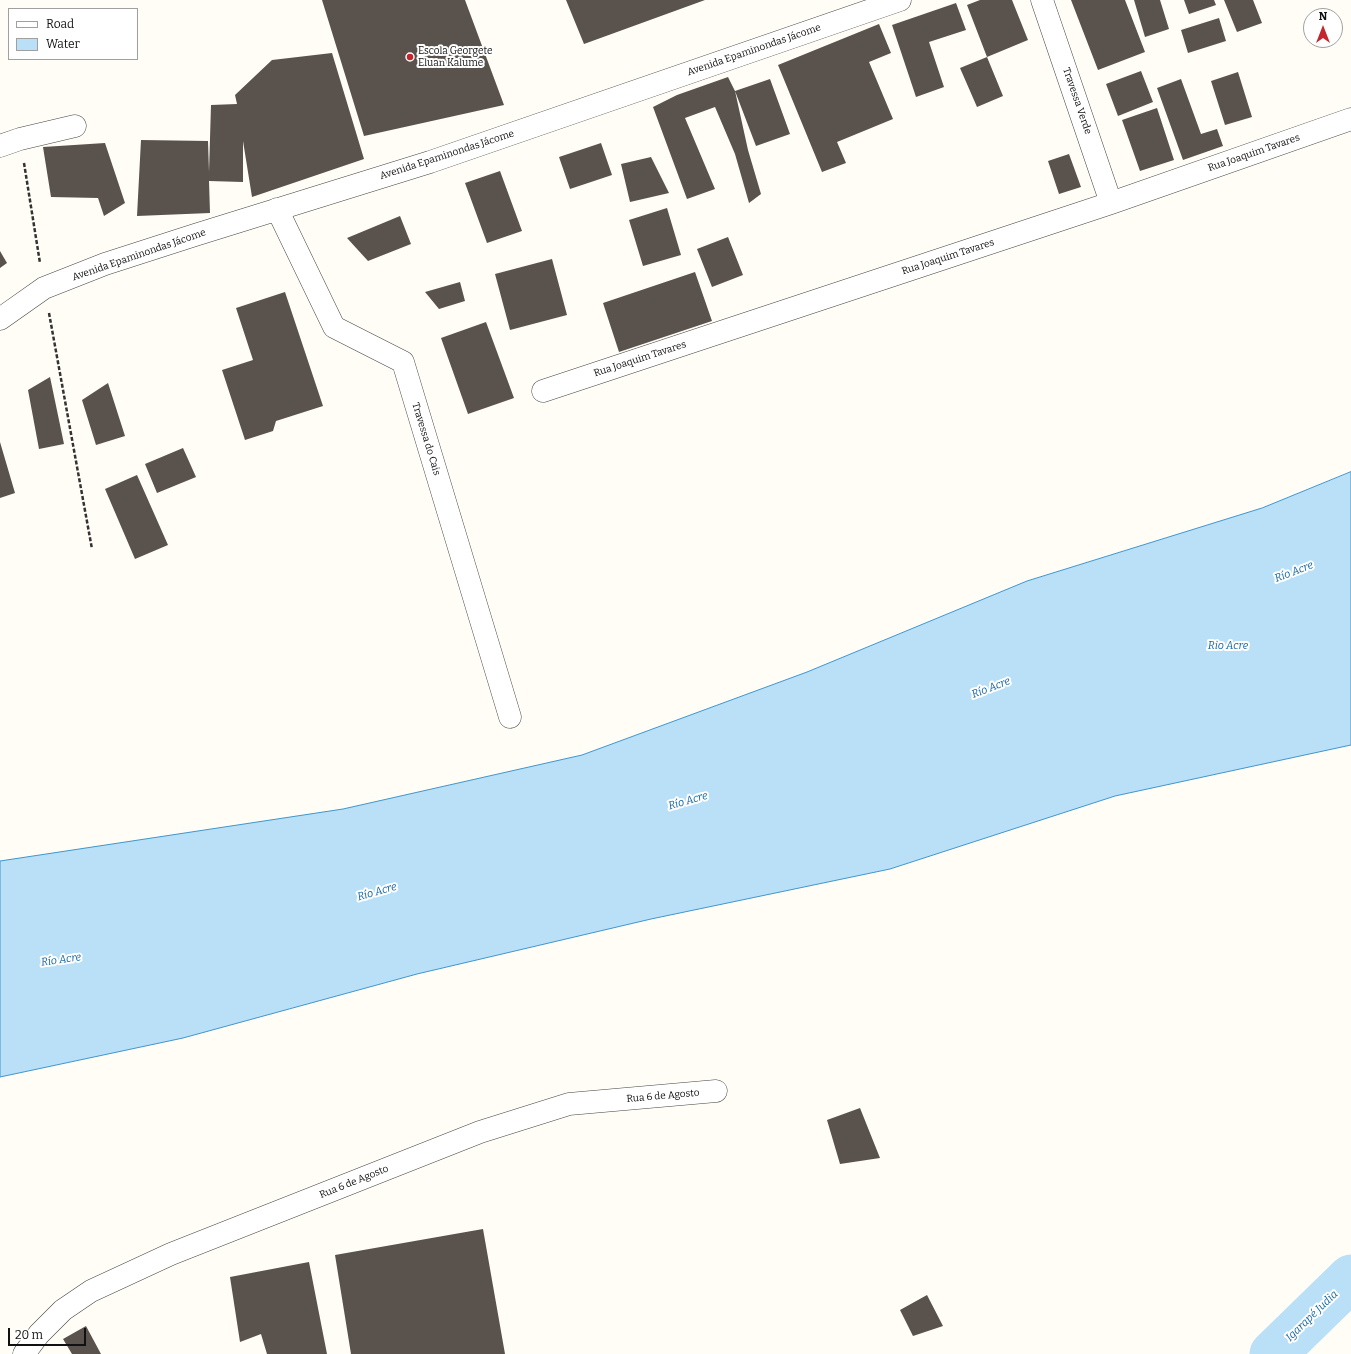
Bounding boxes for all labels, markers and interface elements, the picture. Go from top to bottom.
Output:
legend [8,8,138,60]
north arrow [1303,8,1343,48]
text: N [1319,10,1327,23]
text: Road [46,17,74,31]
street label: Avenida Epaminondas Jácome [686,21,822,79]
text: Water [46,37,80,51]
place label: Escola Georgete Eluan Kalume [418,45,492,68]
marker: Escola Georgete Eluan Kalume [405,52,415,62]
street label: Travessa Verde [1060,66,1094,136]
street label: Avenida Epaminondas Jácome [378,128,516,182]
street label: Rua Joaquim Tavares [1206,132,1302,174]
street label: Avenida Epaminondas Jácome [71,226,207,284]
street label: Rua Joaquim Tavares [900,236,996,278]
street label: Rua Joaquim Tavares [592,338,688,380]
street label: Travessa do Cais [409,401,443,477]
water label: Río Acre [1273,559,1315,585]
water label: Rio Acre [1208,639,1248,653]
water label: Río Acre [970,675,1012,701]
water label: Río Acre [667,789,709,813]
water label: Río Acre [356,880,398,904]
water label: Río Acre [40,951,82,969]
street label: Rua 6 de Agosto [626,1087,700,1105]
street label: Rua 6 de Agosto [318,1163,390,1201]
water label: Igarapé Judia [1283,1288,1341,1344]
scale bar [10,1320,88,1346]
text: 20 m [15,1328,43,1342]

